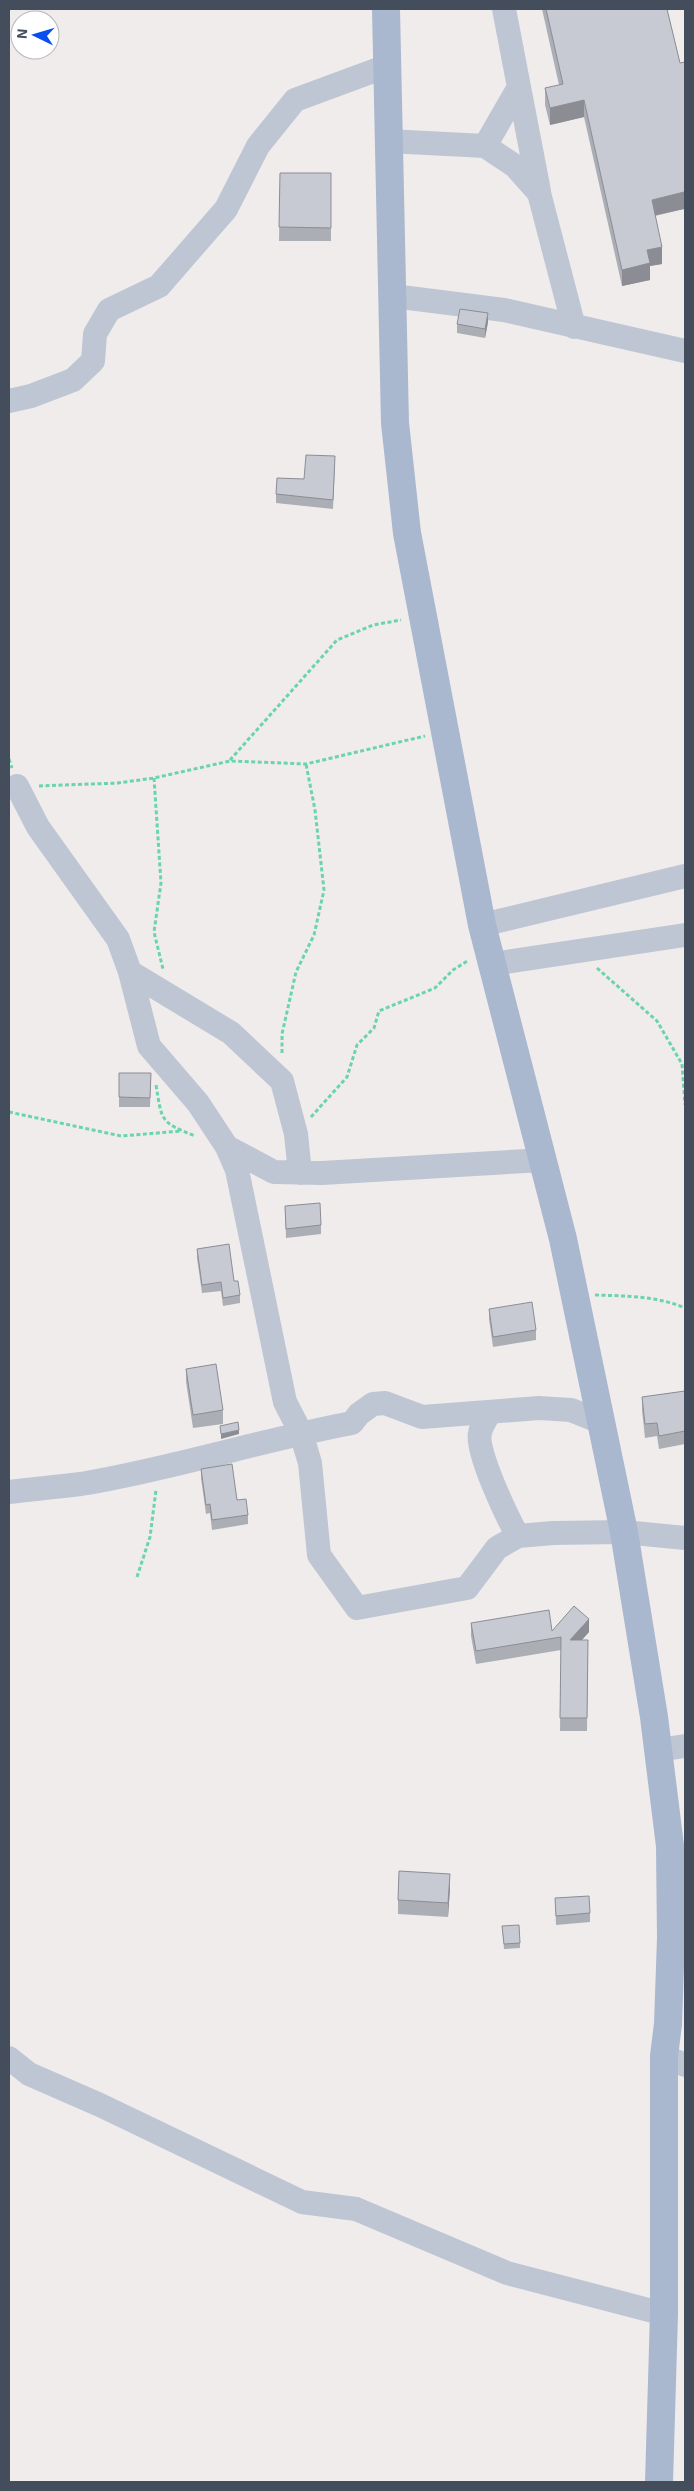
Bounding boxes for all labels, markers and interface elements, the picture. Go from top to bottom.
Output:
north arrow [10,10,60,60]
text: N [13,28,30,40]

